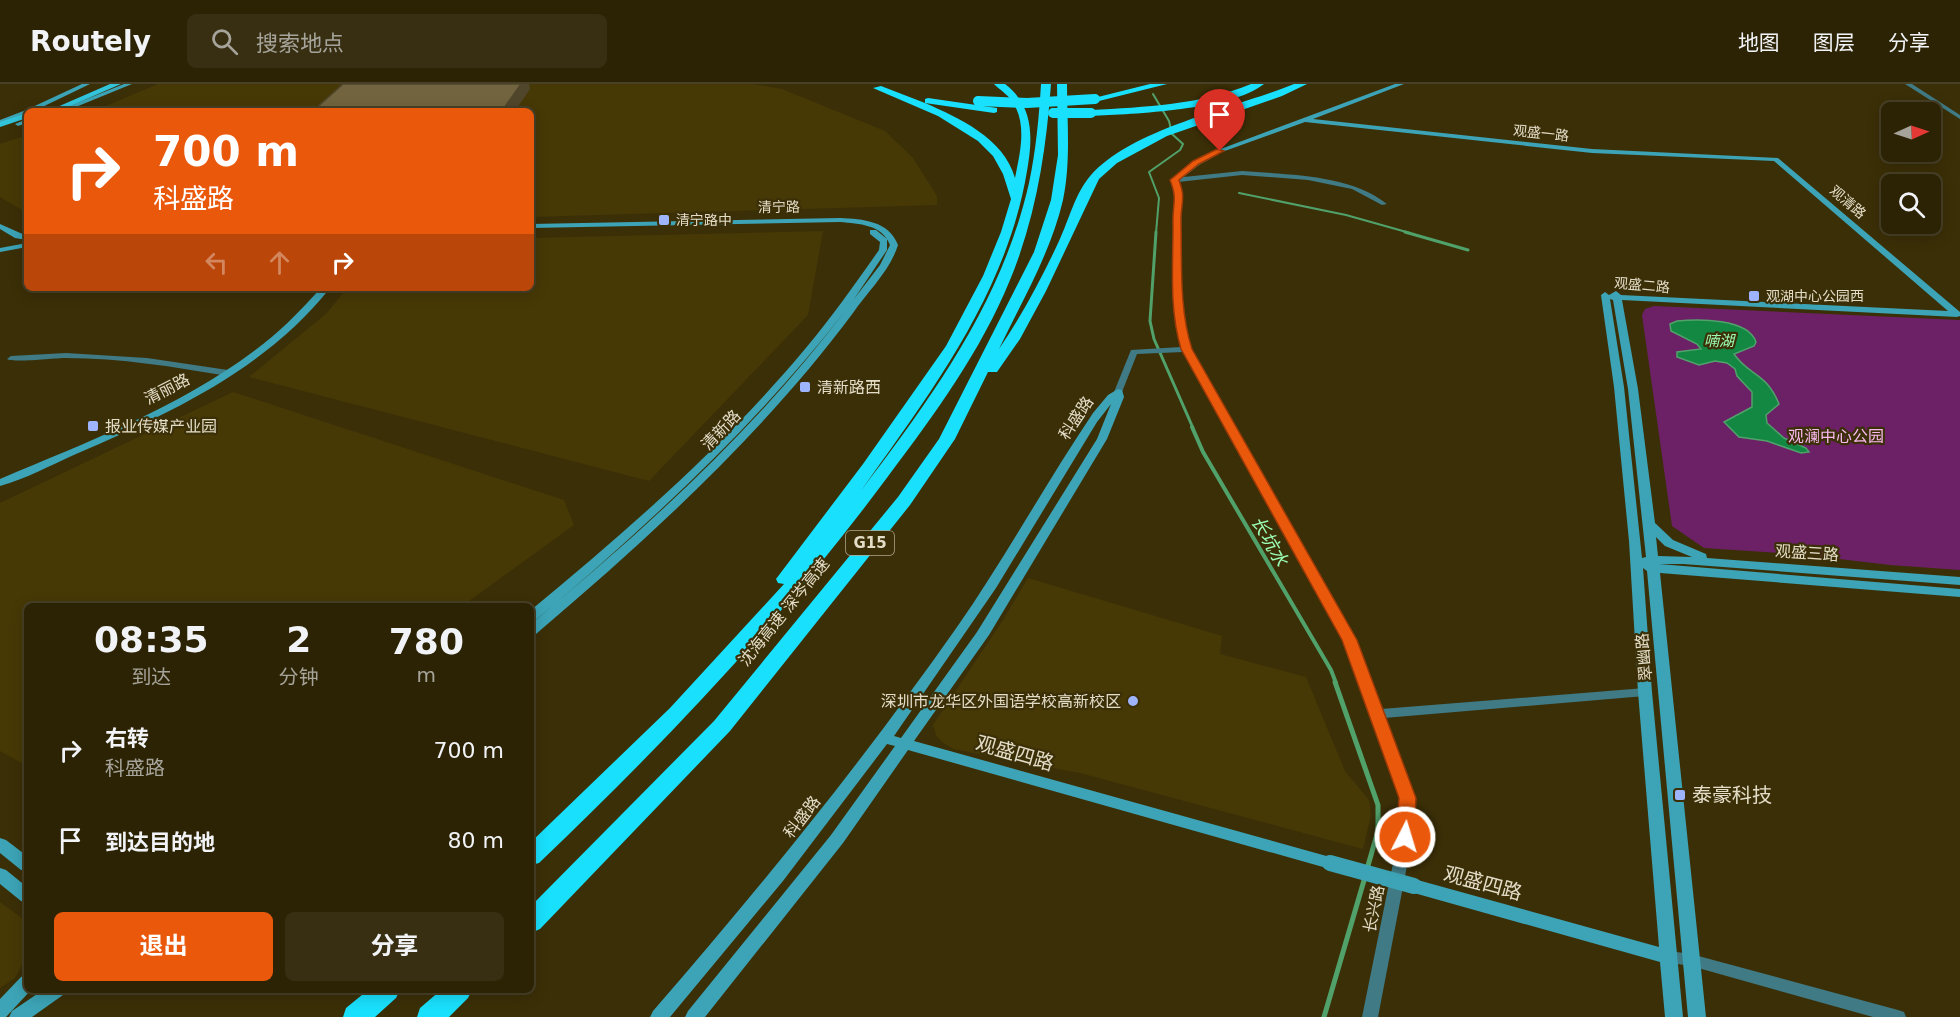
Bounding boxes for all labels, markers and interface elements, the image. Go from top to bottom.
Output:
search box [187,14,607,68]
text: Routely [30,25,151,58]
icon: search [208,25,241,58]
text: 搜索地点 [256,31,344,56]
text: 地图 [1738,31,1780,55]
text: 图层 [1813,31,1855,55]
text: 分享 [1888,31,1930,55]
pin [1194,89,1245,151]
icon: arrive [1203,98,1236,131]
north arrow [1881,102,1941,162]
map controls [1881,102,1941,234]
street label: 观盛一路 [1512,122,1570,144]
text: 700 m [153,127,299,176]
icon: right [54,132,132,210]
button: search [1881,174,1941,234]
street label: 观清路 [1827,182,1869,222]
text: 科盛路 [153,183,234,214]
street label: 清宁路 [758,199,800,215]
place label: 清宁路中 [676,212,732,228]
marker: 清宁路中 [657,213,671,227]
icon: left [200,246,233,279]
icon: ahead [263,246,296,279]
icon: right [326,246,359,279]
street label: 观盛二路 [1613,275,1671,295]
place label: 观湖中心公园西 [1766,288,1864,304]
marker: 观湖中心公园西 [1747,289,1761,303]
water label: 喃湖 [1704,332,1736,350]
street label: 清丽路 [141,370,193,408]
place label: 清新路西 [817,378,881,397]
marker: 清新路西 [798,380,812,394]
street label: 科盛路 [1055,393,1097,443]
street label: 清新路 [697,406,745,454]
place label: 报业传媒产业园 [105,417,217,436]
marker: 报业传媒产业园 [86,419,100,433]
park label: 观澜中心公园 [1788,427,1884,446]
water label: 长坑水 [1247,512,1293,570]
road number: G15 [846,531,894,555]
street label: 观盛三路 [1774,541,1840,565]
street label: 沈海高速 深岑高速 [735,554,833,670]
text: 08:35 [94,619,209,660]
text: 2 [286,619,311,660]
text: 780 [389,621,464,662]
street label: 翠幽路 [1632,632,1656,682]
text: m [417,663,436,687]
text: 到达 [131,665,171,689]
text: 分钟 [279,665,319,689]
place label: 深圳市龙华区外国语学校高新校区 [881,692,1121,711]
marker: 深圳市龙华区外国语学校高新校区 [1126,694,1140,708]
text: 右转 [105,726,149,751]
street label: 观盛四路 [973,730,1057,776]
icon: right [54,734,87,767]
text: 700 m [434,738,504,763]
text: 科盛路 [105,756,165,780]
place label: 泰豪科技 [1692,783,1772,807]
marker: 泰豪科技 [1673,788,1687,802]
street label: 科盛路 [780,792,824,842]
position arrow [1373,805,1437,869]
icon: arrive [54,824,87,857]
text: 80 m [448,828,504,853]
text: 到达目的地 [105,830,215,855]
street label: 观盛四路 [1441,861,1525,905]
street label: 长兴路 [1360,884,1388,934]
button: 退出 [54,912,273,981]
button: 分享 [285,912,504,981]

